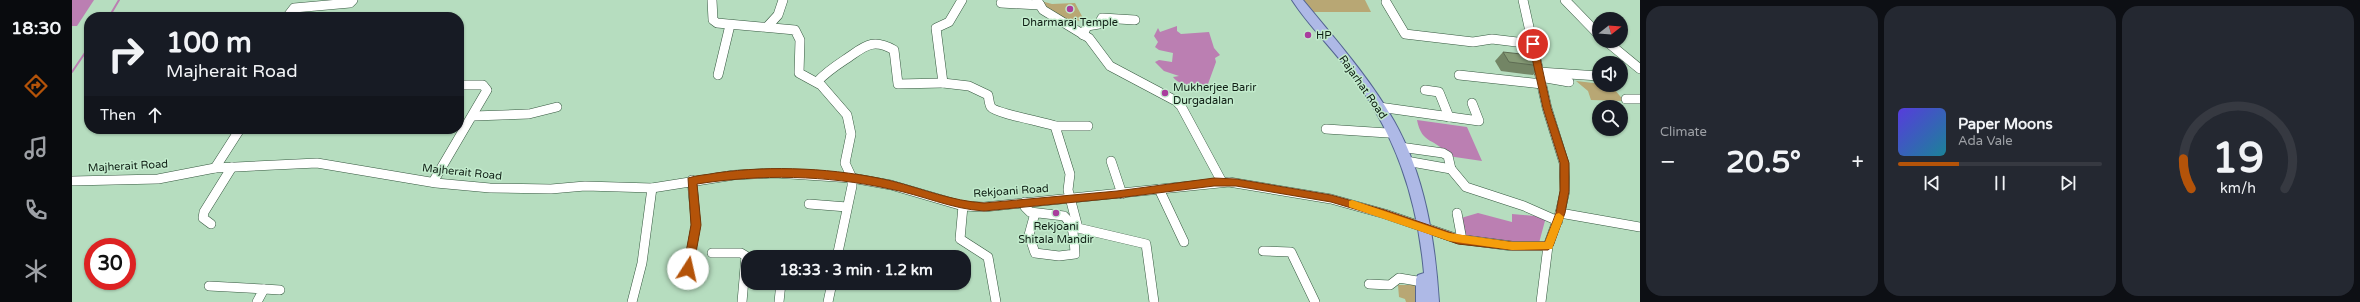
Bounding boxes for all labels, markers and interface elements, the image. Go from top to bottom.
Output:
marker: Dharmaraj Temple [1065,4,1075,14]
north arrow [1592,12,1628,48]
map controls [1592,12,1628,136]
place label: Dharmaraj Temple [1022,16,1118,29]
text: 18:30 [11,17,61,39]
text: 100 m [166,26,252,60]
pin [1516,27,1550,61]
icon: right [100,28,152,80]
place label: HP [1316,29,1332,42]
marker: HP [1303,30,1313,40]
icon: arrive [1522,33,1544,55]
street label: Rajarhat Road [1336,53,1390,121]
button: sound [1592,56,1628,92]
text: Majherait Road [166,60,298,82]
icon: directions [22,72,50,100]
place label: Mukherjee Barir Durgadalan [1173,81,1257,107]
marker: Mukherjee Barir Durgadalan [1160,88,1170,98]
button: search [1592,100,1628,136]
icon: ahead [144,104,166,126]
text: Then [100,106,136,124]
text: Paper Moons [1958,115,2053,133]
text: Climate [1660,124,1707,140]
text: Ada Vale [1958,133,2013,149]
icon: music [22,134,50,162]
text: 19 [2212,134,2264,184]
text: 20.5° [1726,144,1801,181]
text: − [1660,149,1676,175]
text: + [1852,149,1864,175]
street label: Majherait Road [88,157,169,175]
street label: Majherait Road [421,161,503,183]
icon: previous [1921,172,1943,194]
icon: pause [1989,172,2011,194]
icon: next [2057,172,2079,194]
text: km/h [2220,180,2256,197]
street label: Rekjoani Road [973,182,1049,200]
icon: phone [22,196,50,224]
marker: Rekjoani Shitala Mandir [1051,208,1061,218]
place label: Rekjoani Shitala Mandir [1018,220,1095,246]
speed limit sign: 30 [84,238,136,290]
position arrow [667,248,709,290]
icon: climate [22,257,50,285]
text: 18:33 · 3 min · 1.2 km [779,261,933,279]

